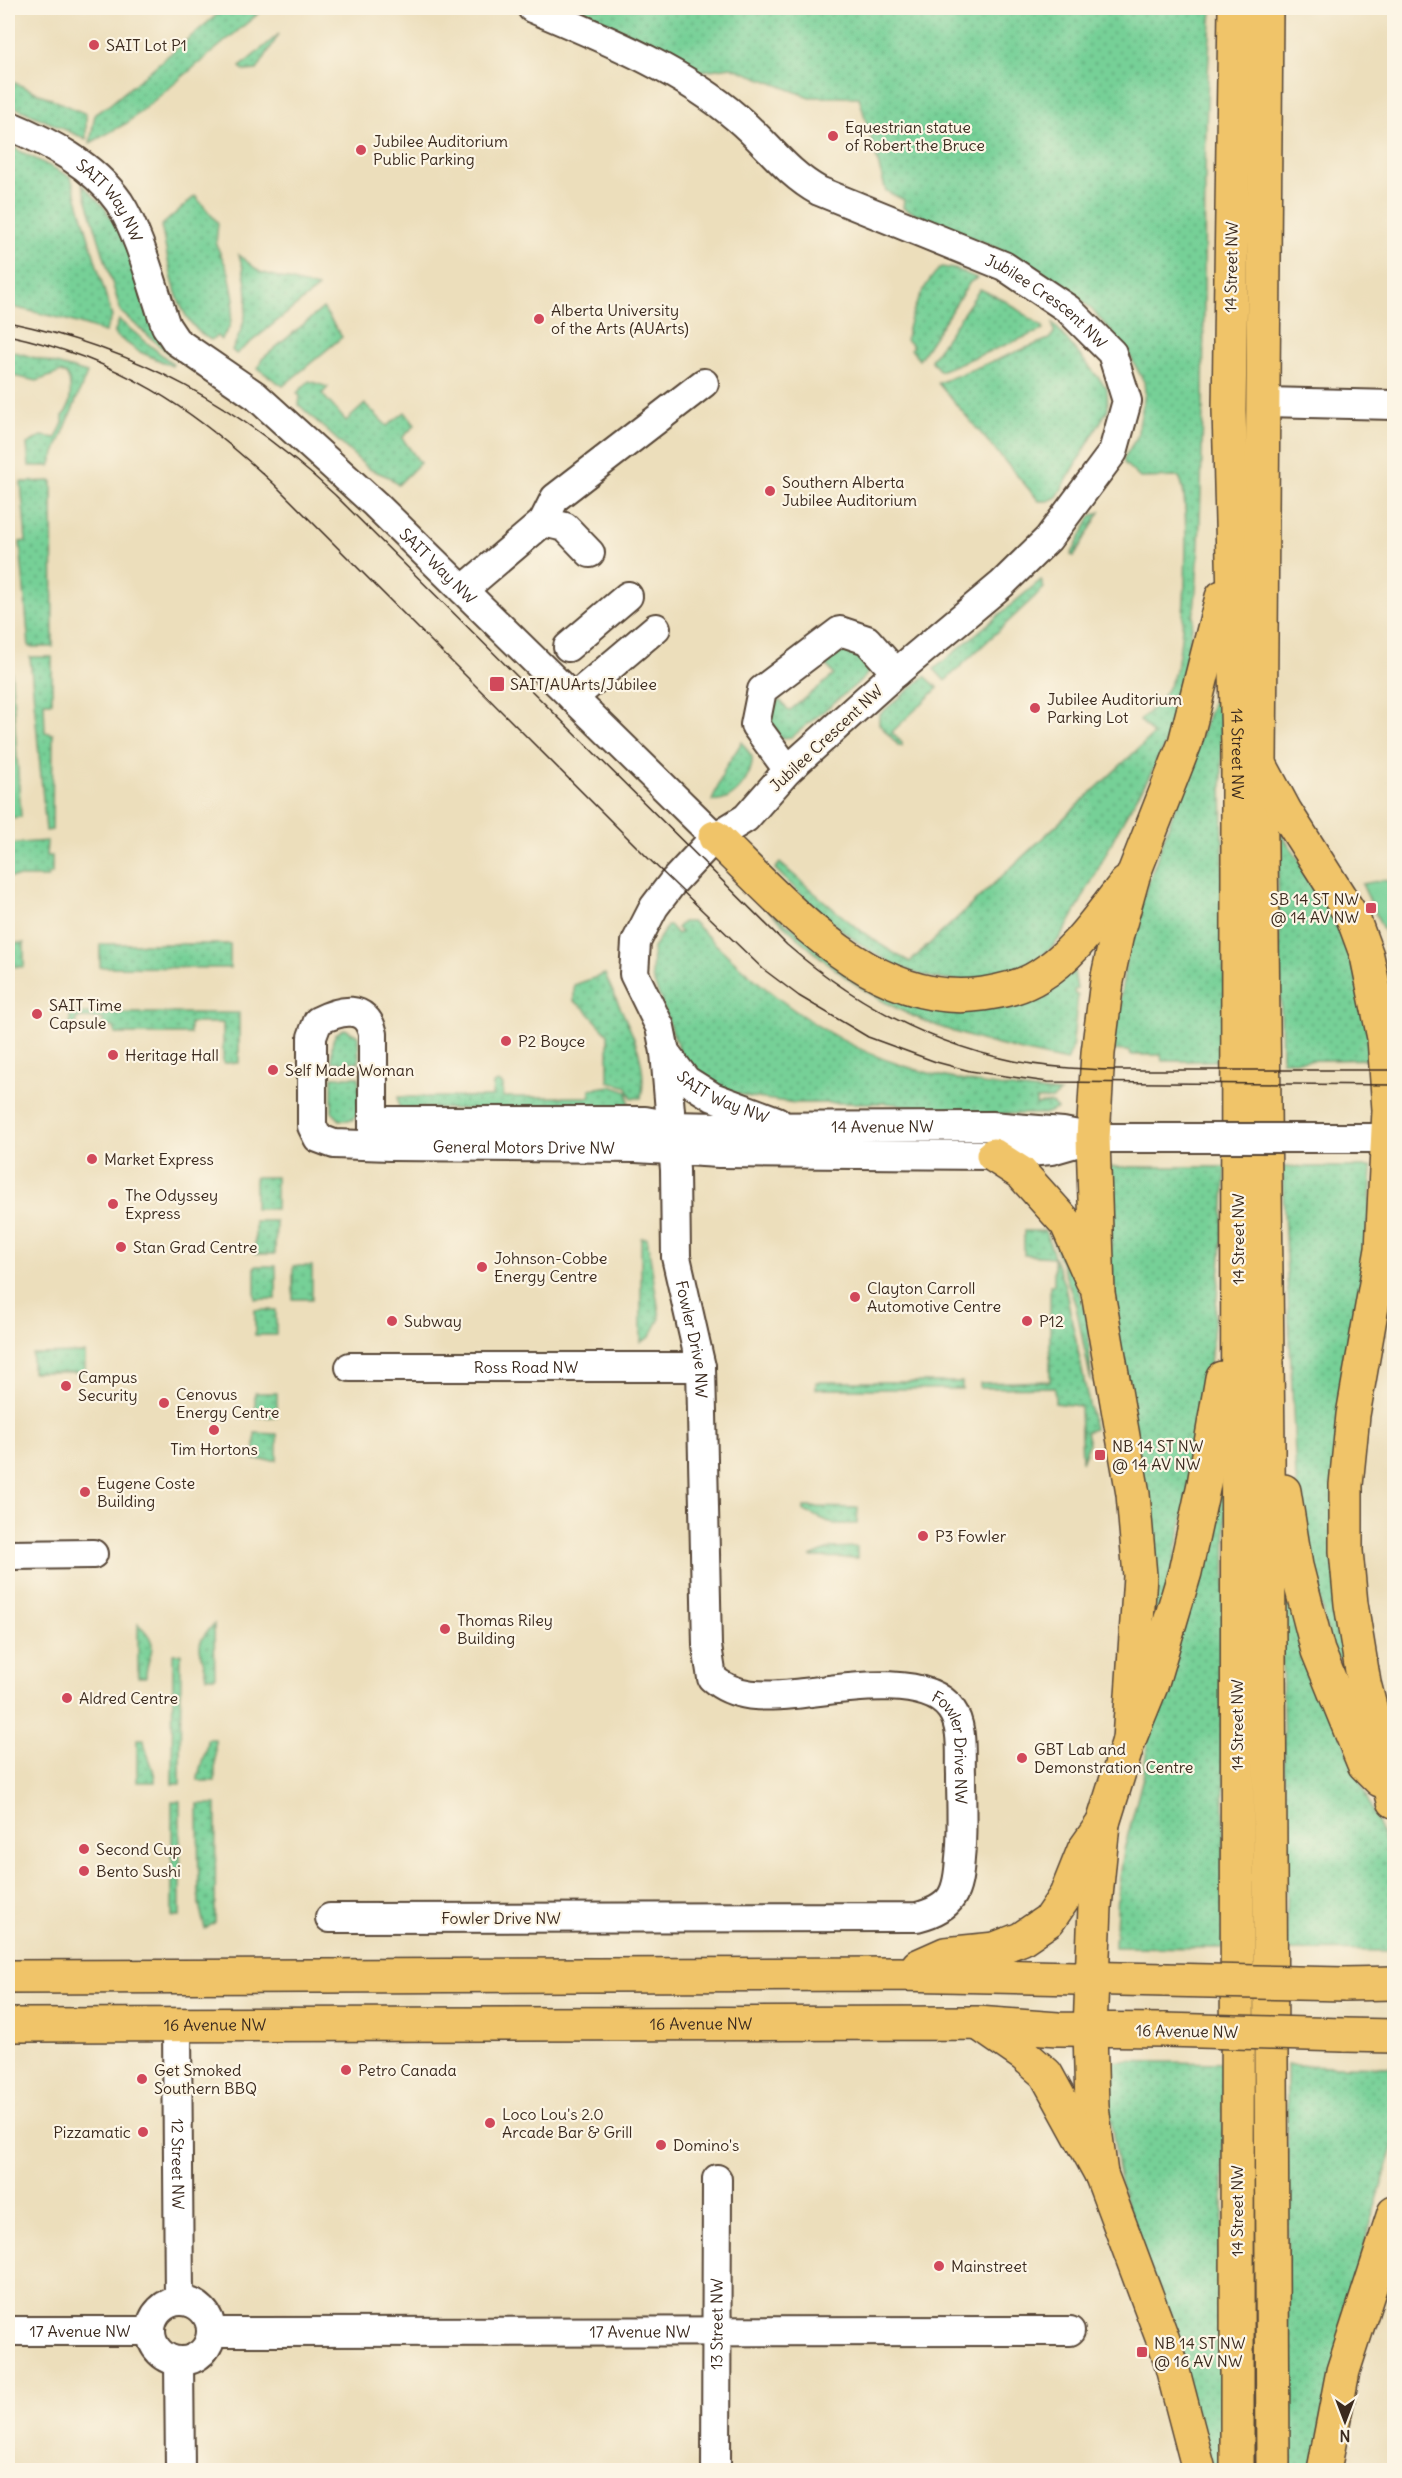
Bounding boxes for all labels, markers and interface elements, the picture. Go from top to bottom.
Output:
place label: SAIT Lot P1 [106,35,187,55]
marker: SAIT Lot P1 [87,38,101,52]
place label: Equestrian statue of Robert the Bruce [845,117,985,155]
marker: Equestrian statue of Robert the Bruce [826,129,840,143]
place label: Jubilee Auditorium Public Parking [373,131,508,169]
marker: Jubilee Auditorium Public Parking [354,143,368,157]
street label: SAIT Way NW [73,154,147,245]
street label: 14 Street NW [1220,221,1242,313]
street label: Jubilee Crescent NW [983,250,1112,353]
place label: Alberta University of the Arts (AUArts) [551,300,689,338]
marker: Alberta University of the Arts (AUArts) [532,312,546,326]
place label: Southern Alberta Jubilee Auditorium [782,472,917,510]
marker: Southern Alberta Jubilee Auditorium [763,484,777,498]
street label: SAIT Way NW [395,524,481,608]
place label: SAIT/AUArts/Jubilee [510,674,657,694]
marker: SAIT/AUArts/Jubilee [488,675,506,693]
street label: Jubilee Crescent NW [765,680,887,796]
place label: Jubilee Auditorium Parking Lot [1047,689,1182,727]
marker: Jubilee Auditorium Parking Lot [1028,701,1042,715]
street label: 14 Street NW [1227,708,1248,800]
place label: SB 14 ST NW @ 14 AV NW [1270,889,1359,927]
marker: SB 14 ST NW @ 14 AV NW [1364,901,1378,915]
place label: SAIT Time Capsule [49,995,122,1033]
marker: SAIT Time Capsule [30,1007,44,1021]
place label: P2 Boyce [518,1031,585,1051]
marker: P2 Boyce [499,1034,513,1048]
place label: Heritage Hall [125,1045,219,1065]
marker: Heritage Hall [106,1048,120,1062]
place label: Self Made Woman [285,1060,414,1080]
marker: Self Made Woman [266,1063,280,1077]
street label: SAIT Way NW [673,1067,772,1127]
street label: 14 Avenue NW [831,1116,934,1137]
street label: General Motors Drive NW [433,1136,615,1158]
place label: Market Express [104,1149,214,1169]
marker: Market Express [85,1152,99,1166]
place label: The Odyssey Express [125,1185,218,1223]
street label: 14 Street NW [1228,1193,1248,1285]
marker: The Odyssey Express [106,1197,120,1211]
place label: Stan Grad Centre [133,1237,257,1257]
marker: Stan Grad Centre [114,1240,128,1254]
place label: Johnson-Cobbe Energy Centre [494,1248,607,1286]
marker: Johnson-Cobbe Energy Centre [475,1260,489,1274]
street label: Fowler Drive NW [672,1278,712,1399]
place label: Clayton Carroll Automotive Centre [867,1278,1001,1316]
marker: Clayton Carroll Automotive Centre [848,1290,862,1304]
place label: Subway [404,1311,462,1331]
place label: P12 [1039,1311,1064,1331]
marker: Subway [385,1314,399,1328]
marker: P12 [1020,1314,1034,1328]
street label: Ross Road NW [474,1357,579,1377]
place label: Campus Security [78,1367,138,1405]
marker: Campus Security [59,1379,73,1393]
place label: Cenovus Energy Centre [176,1384,279,1422]
marker: Cenovus Energy Centre [157,1396,171,1410]
marker: Tim Hortons [207,1423,221,1437]
place label: NB 14 ST NW @ 14 AV NW [1112,1436,1204,1474]
place label: Tim Hortons [170,1439,258,1459]
marker: NB 14 ST NW @ 14 AV NW [1093,1448,1107,1462]
place label: Eugene Coste Building [97,1473,195,1511]
marker: Eugene Coste Building [78,1485,92,1499]
place label: P3 Fowler [935,1526,1007,1546]
marker: P3 Fowler [916,1529,930,1543]
place label: Thomas Riley Building [457,1610,553,1648]
marker: Thomas Riley Building [438,1622,452,1636]
street label: 14 Street NW [1227,1679,1247,1771]
street label: Fowler Drive NW [929,1686,971,1805]
place label: Aldred Centre [79,1688,178,1708]
marker: Aldred Centre [60,1691,74,1705]
place label: GBT Lab and Demonstration Centre [1034,1739,1193,1777]
marker: GBT Lab and Demonstration Centre [1015,1751,1029,1765]
place label: Second Cup [96,1839,182,1859]
marker: Second Cup [77,1842,91,1856]
place label: Bento Sushi [96,1861,181,1881]
marker: Bento Sushi [77,1864,91,1878]
street label: Fowler Drive NW [441,1908,561,1928]
street label: 16 Avenue NW [650,2013,753,2034]
street label: 16 Avenue NW [164,2014,267,2035]
street label: 16 Avenue NW [1136,2020,1239,2042]
place label: Get Smoked Southern BBQ [154,2060,257,2098]
place label: Petro Canada [358,2060,457,2080]
marker: Petro Canada [339,2063,353,2077]
marker: Get Smoked Southern BBQ [135,2072,149,2086]
place label: Loco Lou's 2.0 Arcade Bar & Grill [502,2104,632,2142]
marker: Loco Lou's 2.0 Arcade Bar & Grill [483,2116,497,2130]
street label: 12 Street NW [168,2118,188,2210]
place label: Pizzamatic [53,2122,131,2142]
marker: Pizzamatic [136,2125,150,2139]
place label: Domino's [673,2135,739,2155]
marker: Domino's [654,2138,668,2152]
street label: 14 Street NW [1227,2165,1247,2257]
place label: Mainstreet [951,2256,1028,2276]
marker: Mainstreet [932,2259,946,2273]
street label: 13 Street NW [706,2278,727,2370]
street label: 17 Avenue NW [29,2321,131,2341]
street label: 17 Avenue NW [589,2321,691,2342]
place label: NB 14 ST NW @ 16 AV NW [1154,2333,1246,2371]
marker: NB 14 ST NW @ 16 AV NW [1135,2345,1149,2359]
north arrow [1315,2391,1375,2451]
text: N [1339,2426,1351,2446]

